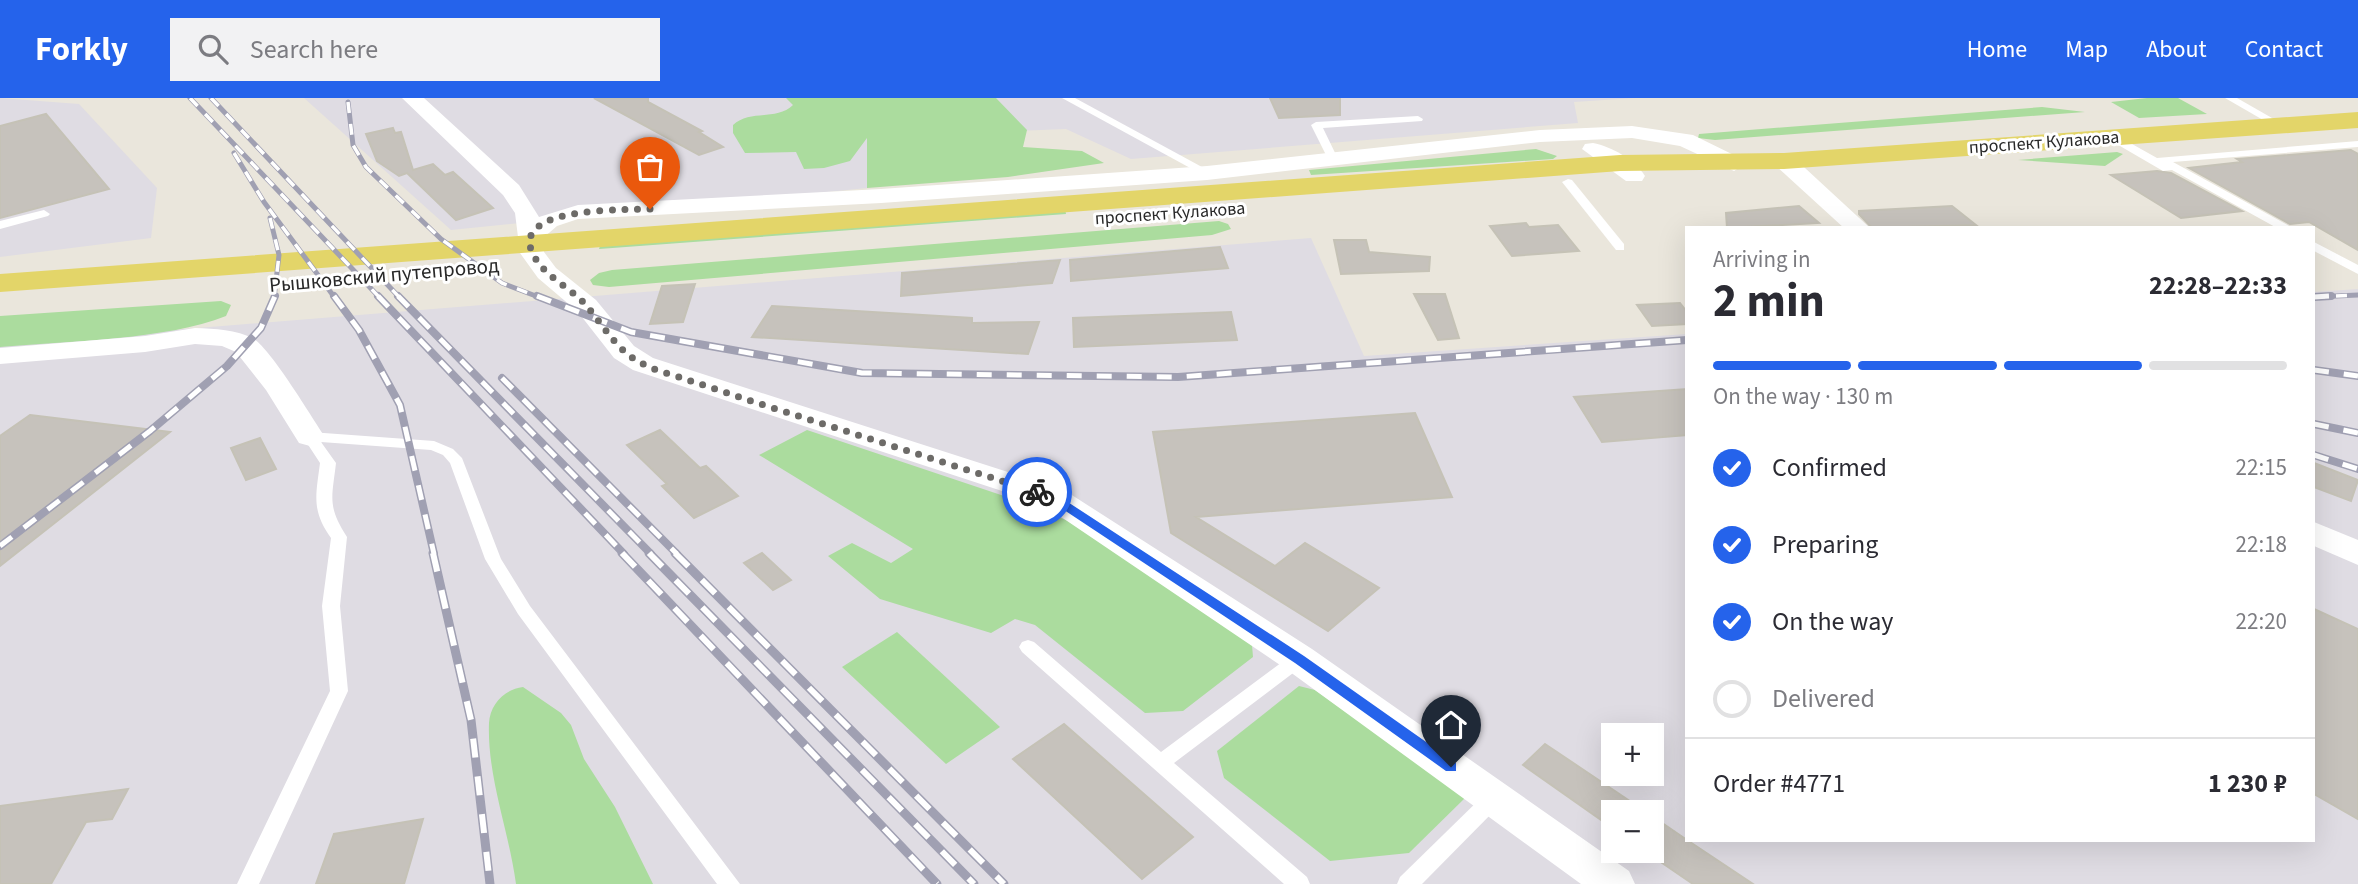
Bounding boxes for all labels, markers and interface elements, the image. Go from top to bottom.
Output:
search box [170,18,660,81]
text: Forkly [35,26,128,73]
icon: search [194,30,232,68]
text: Search here [250,31,378,68]
text: Home [1967,32,2027,67]
text: Map [2065,32,2108,67]
text: About [2146,32,2207,67]
text: Contact [2245,32,2323,67]
street label: проспект Кулакова [1968,125,2120,160]
pin [620,137,680,209]
icon: bag [631,148,669,186]
street label: проспект Кулакова [1094,196,1246,231]
text: Arriving in [1713,243,1811,276]
street label: Рышковский путепровод [268,250,500,300]
text: 22:28–22:33 [2149,267,2287,304]
text: 2 min [1713,269,1825,334]
text: On the way · 130 m [1713,380,1893,413]
icon: check [1713,449,1751,487]
text: Confirmed [1772,449,1887,486]
text: 22:15 [2236,451,2287,484]
courier [1002,457,1072,527]
icon: bike [1018,473,1056,511]
icon: check [1713,526,1751,564]
text: Preparing [1772,526,1878,563]
text: 22:18 [2236,528,2287,561]
icon: check [1713,603,1751,641]
text: On the way [1772,603,1893,640]
text: 22:20 [2236,605,2287,638]
text: Delivered [1772,680,1875,717]
pin [1421,695,1481,767]
icon: home [1432,706,1470,744]
map controls [1601,723,1664,863]
button: + [1601,723,1664,786]
text: Order #4771 [1713,765,1845,802]
text: 1 230 ₽ [2208,765,2287,802]
button: − [1601,800,1664,863]

